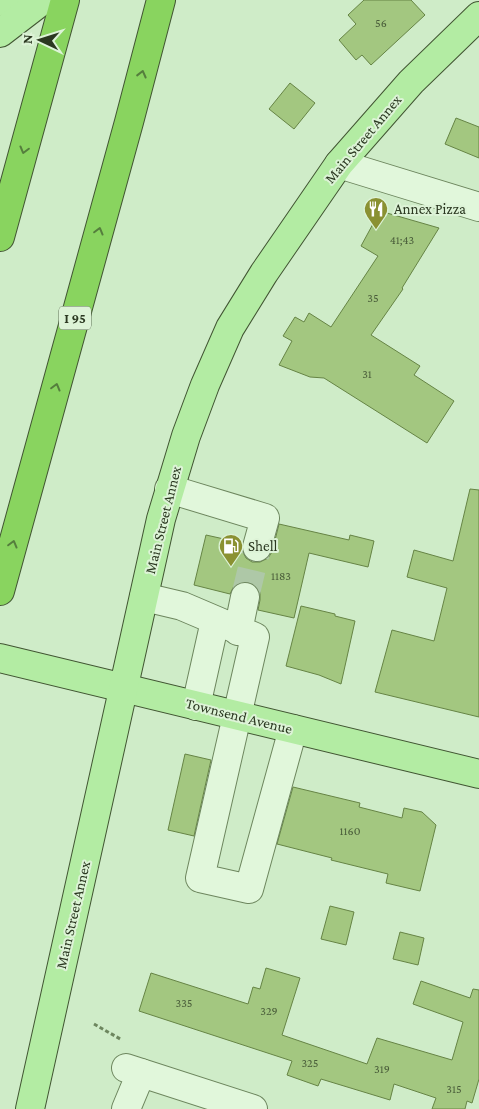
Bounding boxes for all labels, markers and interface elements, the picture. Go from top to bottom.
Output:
north arrow [15,15,65,65]
house number: 56 [375,16,387,30]
text: N [19,33,35,44]
one-way arrow [136,69,147,78]
street label: Main Street Annex [321,92,405,186]
one-way arrow [20,145,30,153]
restaurant icon: Annex Pizza [363,196,389,230]
place label: Annex Pizza [394,201,466,217]
one-way arrow [94,227,104,235]
house number: 41;43 [390,233,415,247]
house number: 35 [367,291,379,305]
road number: I 95 [59,306,91,330]
house number: 31 [362,367,372,381]
one-way arrow [50,383,61,392]
street label: Main Street Annex [142,465,184,575]
fuel station icon: Shell [218,533,244,567]
place label: Shell [248,538,278,554]
one-way arrow [7,540,18,548]
house number: 1183 [271,569,291,583]
street label: Townsend Avenue [184,695,294,737]
house number: 1160 [340,824,361,838]
street label: Main Street Annex [53,859,93,971]
house number: 335 [176,996,193,1010]
house number: 329 [260,1004,278,1018]
house number: 325 [301,1056,319,1070]
house number: 319 [374,1062,390,1076]
house number: 315 [446,1082,462,1096]

